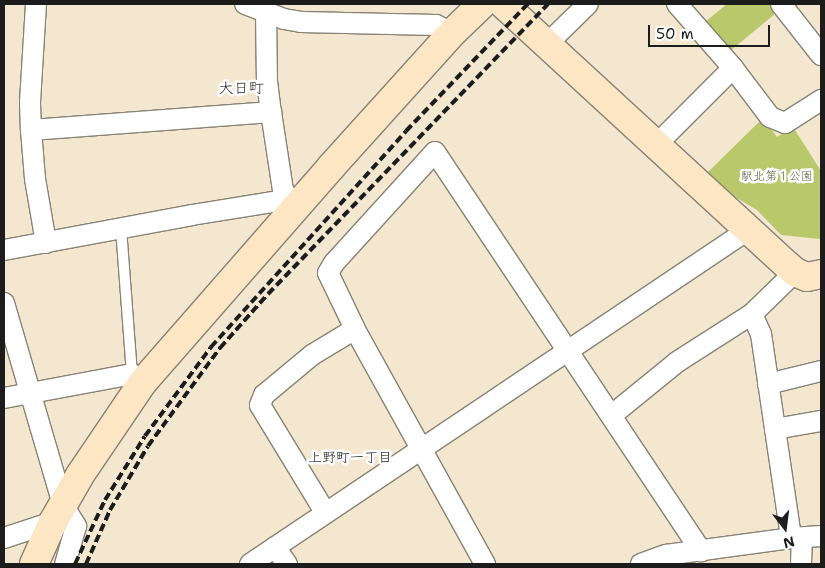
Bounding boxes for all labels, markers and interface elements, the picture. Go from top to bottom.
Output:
scale bar [650,15,772,47]
text: 50 m [656,24,694,44]
district label: 大日町 [219,80,263,98]
park label: 駅北第１公園 [741,170,813,184]
district label: 上野町一丁目 [308,449,392,465]
north arrow [760,503,810,553]
text: N [781,532,797,553]

